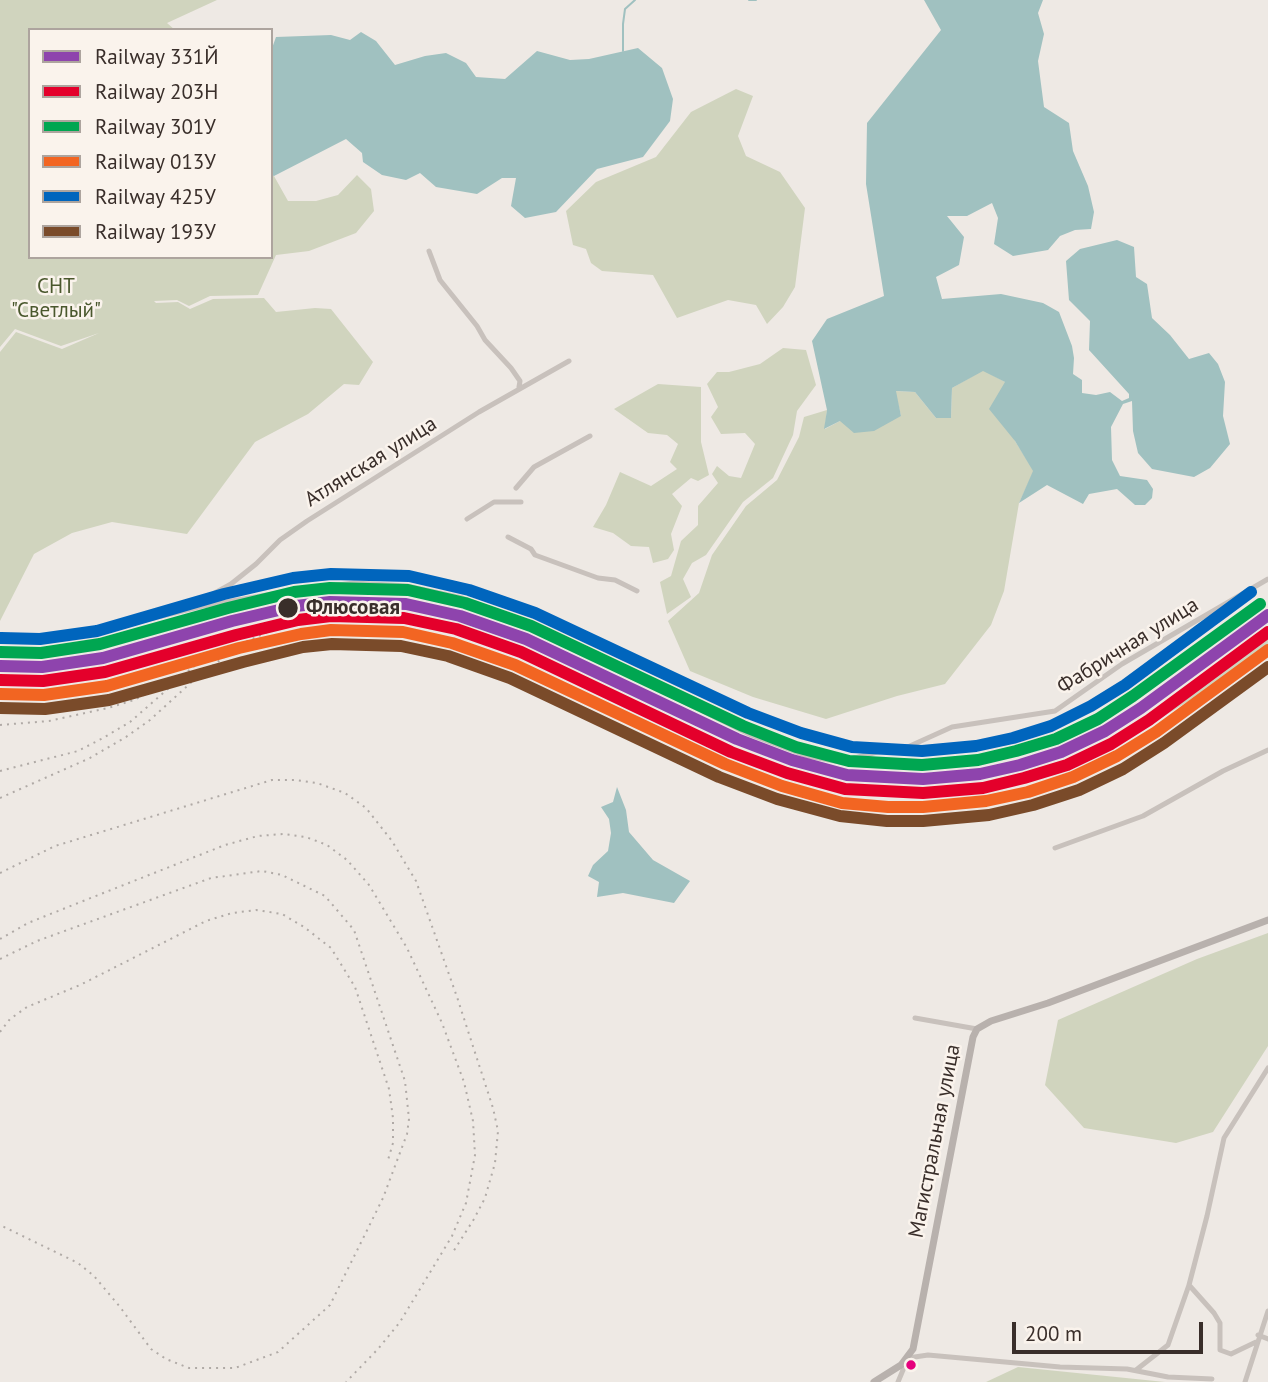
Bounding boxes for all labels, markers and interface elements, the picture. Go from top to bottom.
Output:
legend [28,28,273,259]
text: Railway 331Й [95,43,219,70]
text: Railway 203Н [95,78,218,105]
text: Railway 301У [95,113,216,140]
text: Railway 013У [95,148,216,175]
text: Railway 425У [95,183,216,210]
text: Railway 193У [95,218,216,245]
park label: СНТ "Светлый" [11,274,101,324]
street label: Атлянская улица [301,411,441,513]
street label: Фабричная улица [1053,592,1203,700]
place label: Флюсовая [306,595,400,621]
marker: Флюсовая [276,596,300,620]
street label: Магистральная улица [904,1042,966,1240]
scale bar [1016,1308,1207,1352]
text: 200 m [1025,1320,1082,1347]
unlabelled marker [904,1358,918,1372]

